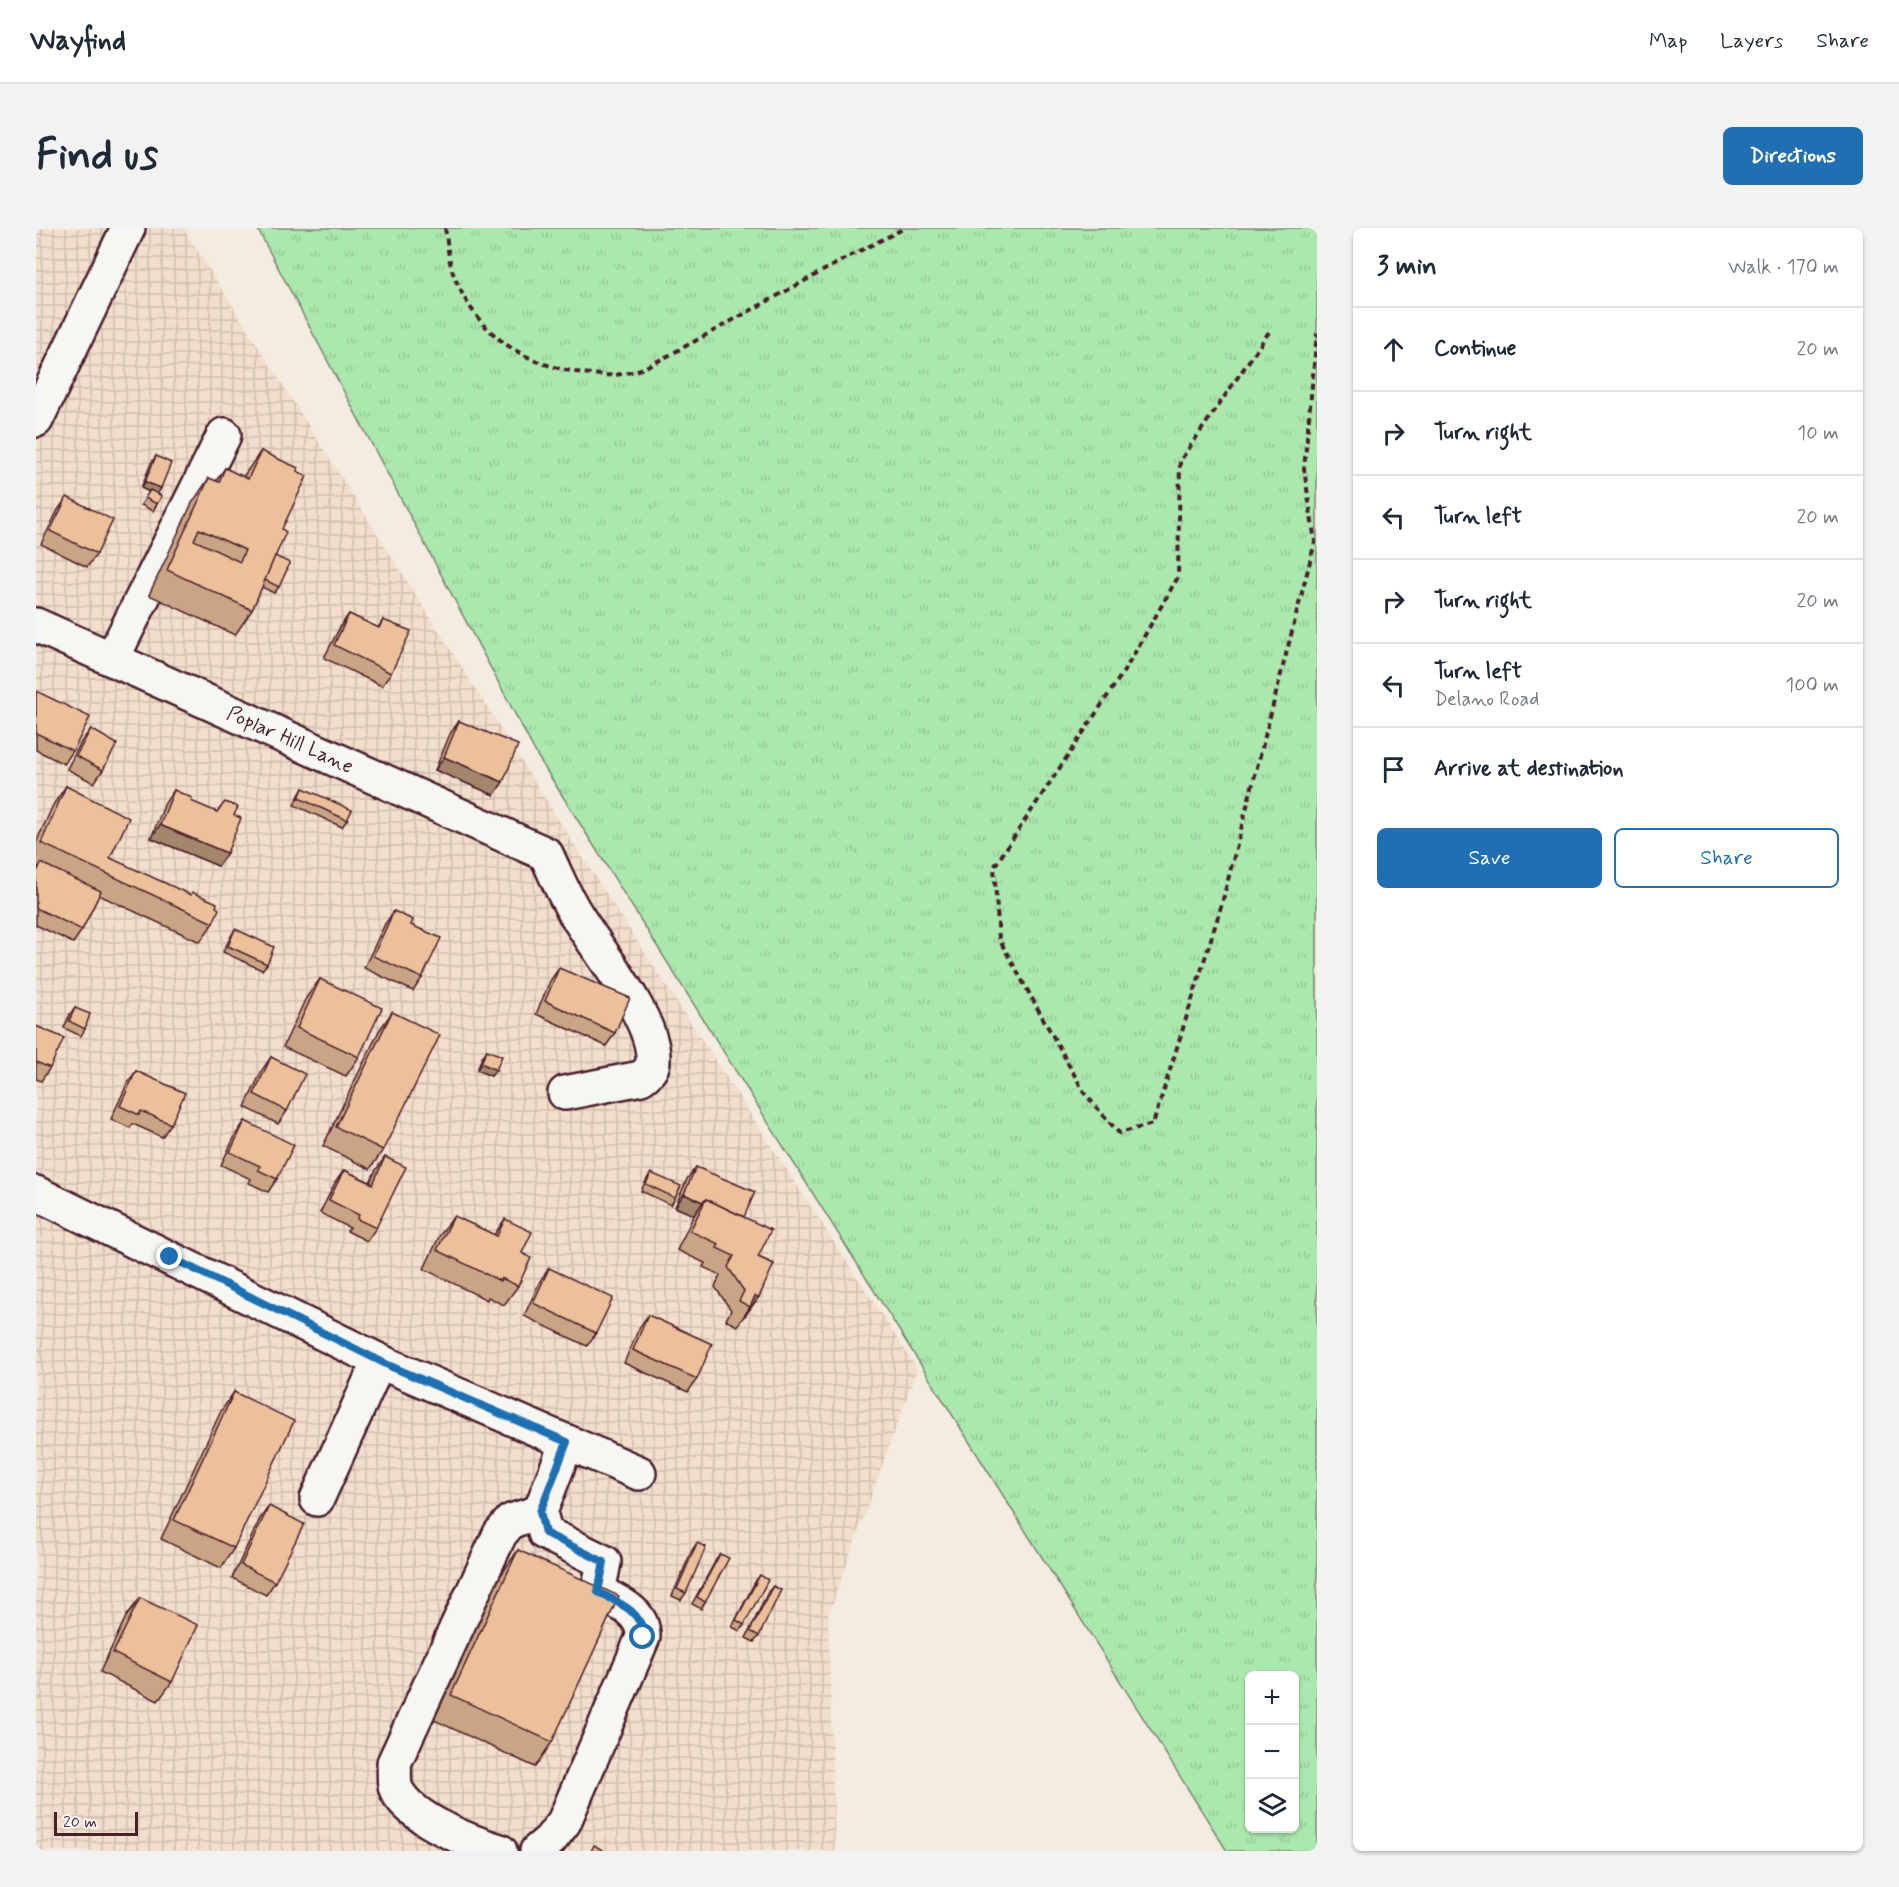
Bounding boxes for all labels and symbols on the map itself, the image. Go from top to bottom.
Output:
street label: Poplar Hill Lane [222,700,358,781]
route end [156,1243,182,1269]
route start [629,1623,655,1649]
scale bar [54,1809,138,1836]

